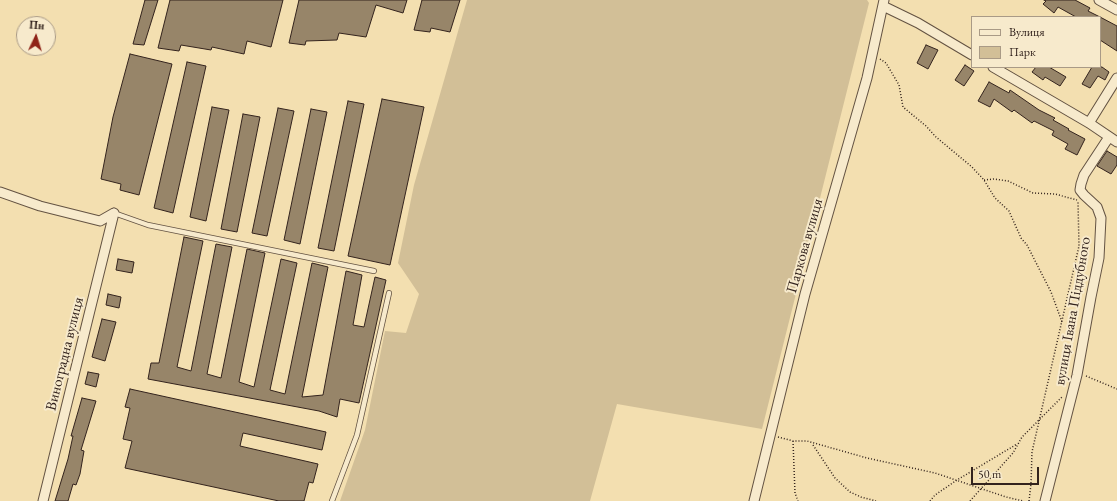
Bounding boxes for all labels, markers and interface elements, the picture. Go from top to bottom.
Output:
north arrow [16,16,56,56]
legend [971,16,1101,68]
text: Пн [29,18,45,33]
text: Вулиця [1009,24,1045,40]
text: Парк [1009,44,1036,60]
street label: Паркова вулиця [783,197,827,295]
street label: вулиця Івана Піддубного [1051,235,1095,387]
street label: Виноградна вулиця [42,295,88,413]
scale bar [973,459,1041,485]
text: 50 m [978,466,1001,482]

